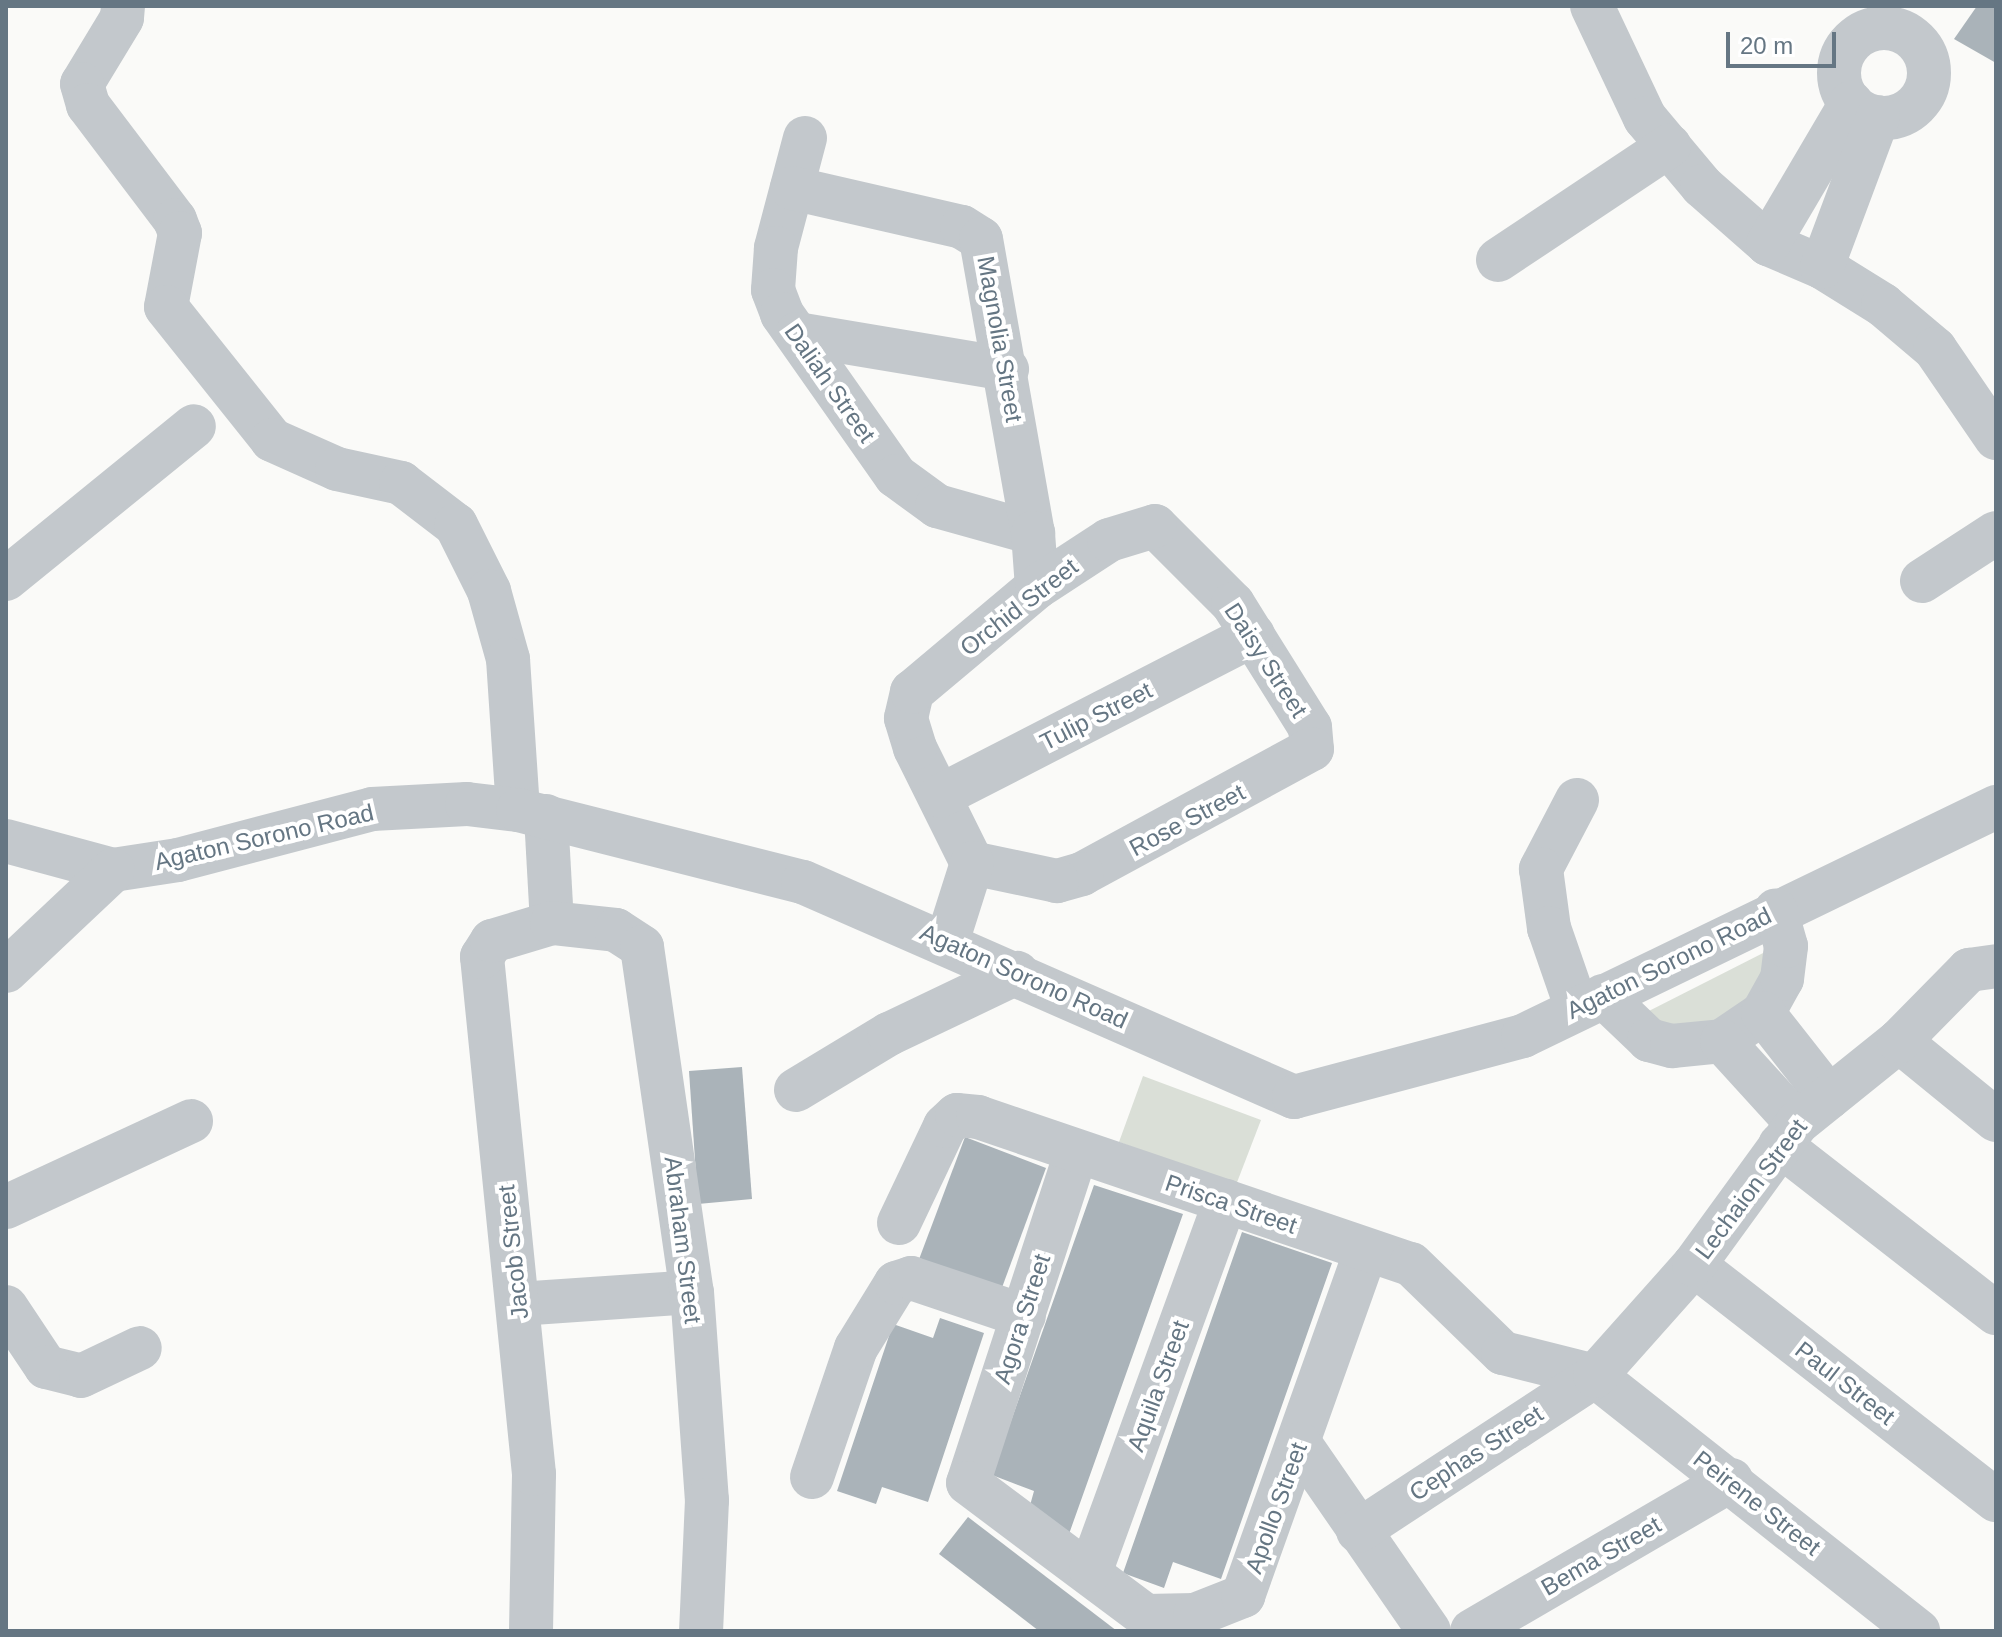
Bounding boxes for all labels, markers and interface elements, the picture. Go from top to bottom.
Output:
scale bar [1730,16,1840,66]
text: 20 m [1740,32,1793,59]
street label: Magnolia Street [971,254,1029,424]
street label: Daliah Street [778,318,882,448]
street label: Orchid Street [954,552,1084,662]
street label: Daisy Street [1218,597,1314,723]
street label: Tulip Street [1035,676,1157,756]
street label: Rose Street [1124,778,1250,862]
street label: Agaton Sorono Road [152,798,376,876]
street label: Agaton Sorono Road [1562,901,1776,1025]
street label: Agaton Sorono Road [916,917,1132,1035]
street label: Lechaion Street [1689,1113,1813,1265]
street label: Abraham Street [658,1155,708,1325]
street label: Prisca Street [1161,1168,1301,1240]
street label: Jacob Street [492,1183,534,1321]
street label: Agora Street [987,1250,1057,1388]
street label: Aquila Street [1121,1317,1195,1455]
street label: Paul Street [1789,1335,1901,1431]
street label: Cephas Street [1404,1399,1548,1507]
street label: Apollo Street [1239,1439,1313,1577]
street label: Peirene Street [1688,1444,1826,1562]
street label: Bema Street [1536,1510,1666,1602]

